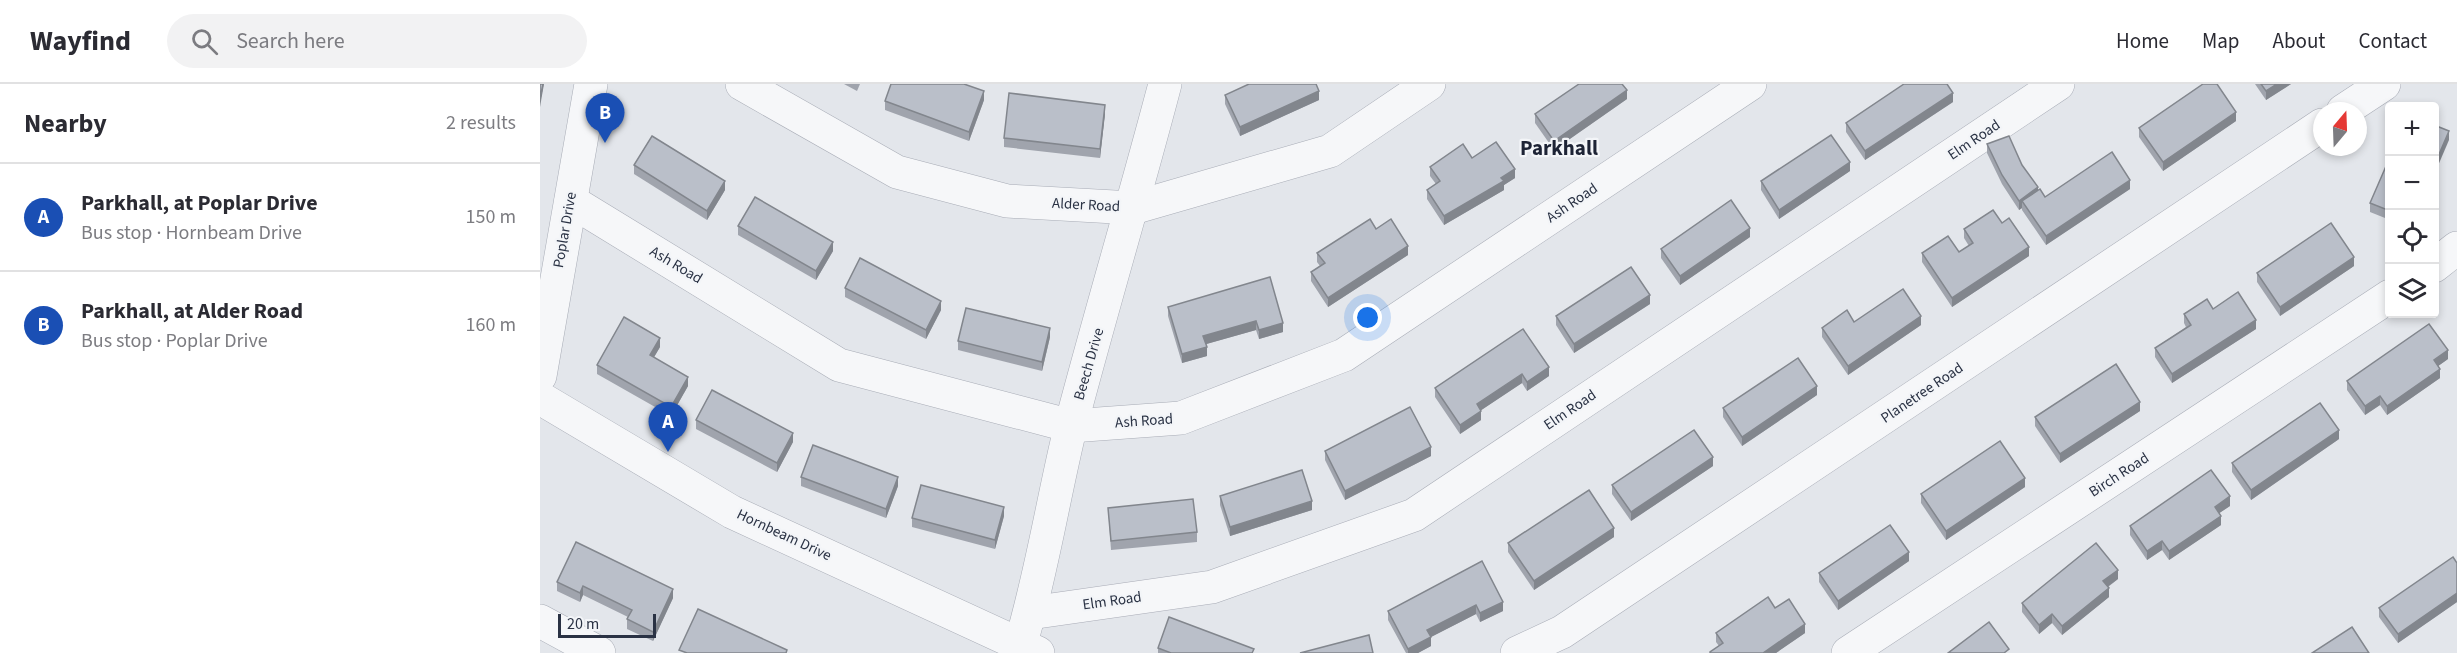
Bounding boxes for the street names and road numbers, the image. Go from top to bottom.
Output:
street label: Elm Road [1944,115,2004,165]
street label: Ash Road [1542,178,1602,228]
street label: Poplar Drive [548,190,582,270]
street label: Alder Road [1051,193,1121,217]
street label: Ash Road [646,241,706,289]
street label: Beech Drive [1069,325,1109,403]
street label: Planetree Road [1877,358,1967,428]
street label: Elm Road [1540,385,1600,435]
street label: Ash Road [1114,408,1174,434]
street label: Birch Road [2085,448,2153,502]
street label: Hornbeam Drive [733,504,835,566]
street label: Elm Road [1081,586,1143,616]

